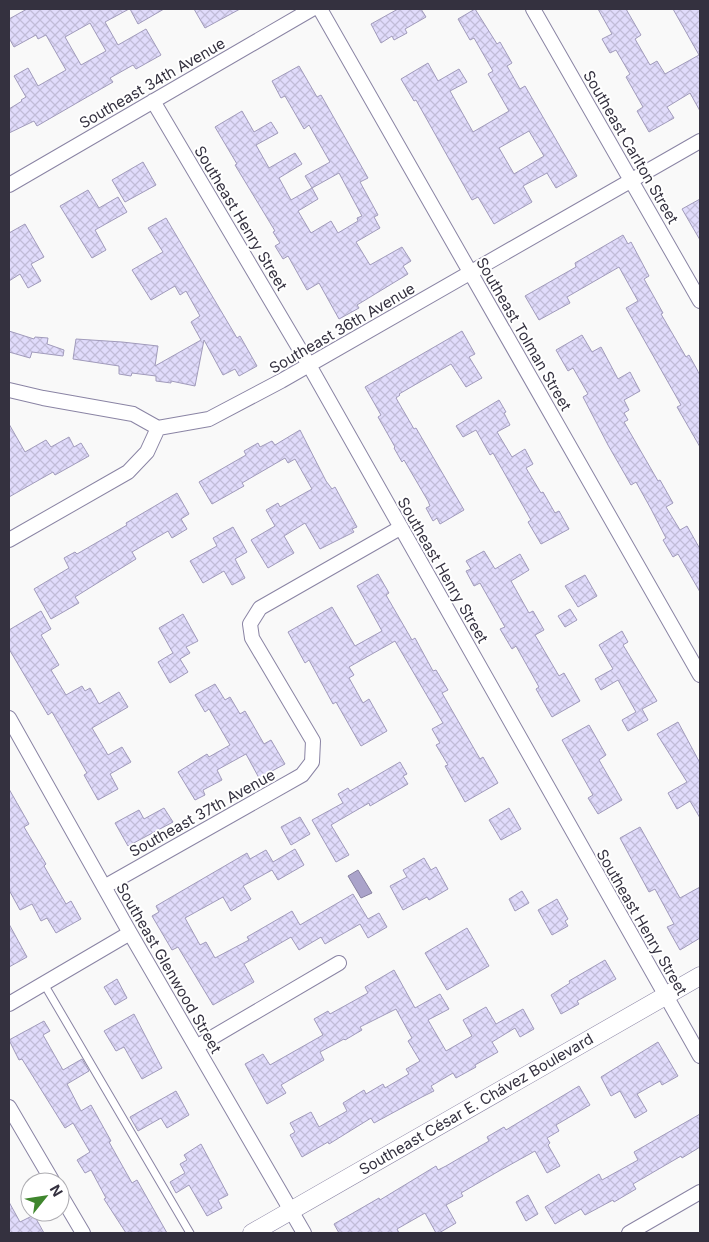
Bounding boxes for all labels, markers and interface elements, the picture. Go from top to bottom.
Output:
street label: Southeast 34th Avenue [76,33,228,133]
street label: Southeast Carlton Street [579,67,683,227]
street label: Southeast Henry Street [190,142,292,294]
street label: Southeast Tolman Street [472,254,576,414]
street label: Southeast 36th Avenue [266,279,418,377]
street label: Southeast Henry Street [393,494,493,646]
street label: Southeast 37th Avenue [126,765,278,861]
street label: Southeast Henry Street [592,846,692,998]
street label: Southeast Glenwood Street [112,879,226,1057]
street label: Southeast César E. Chávez Boulevard [355,1029,597,1179]
north arrow [20,1172,70,1222]
text: N [47,1181,67,1199]

